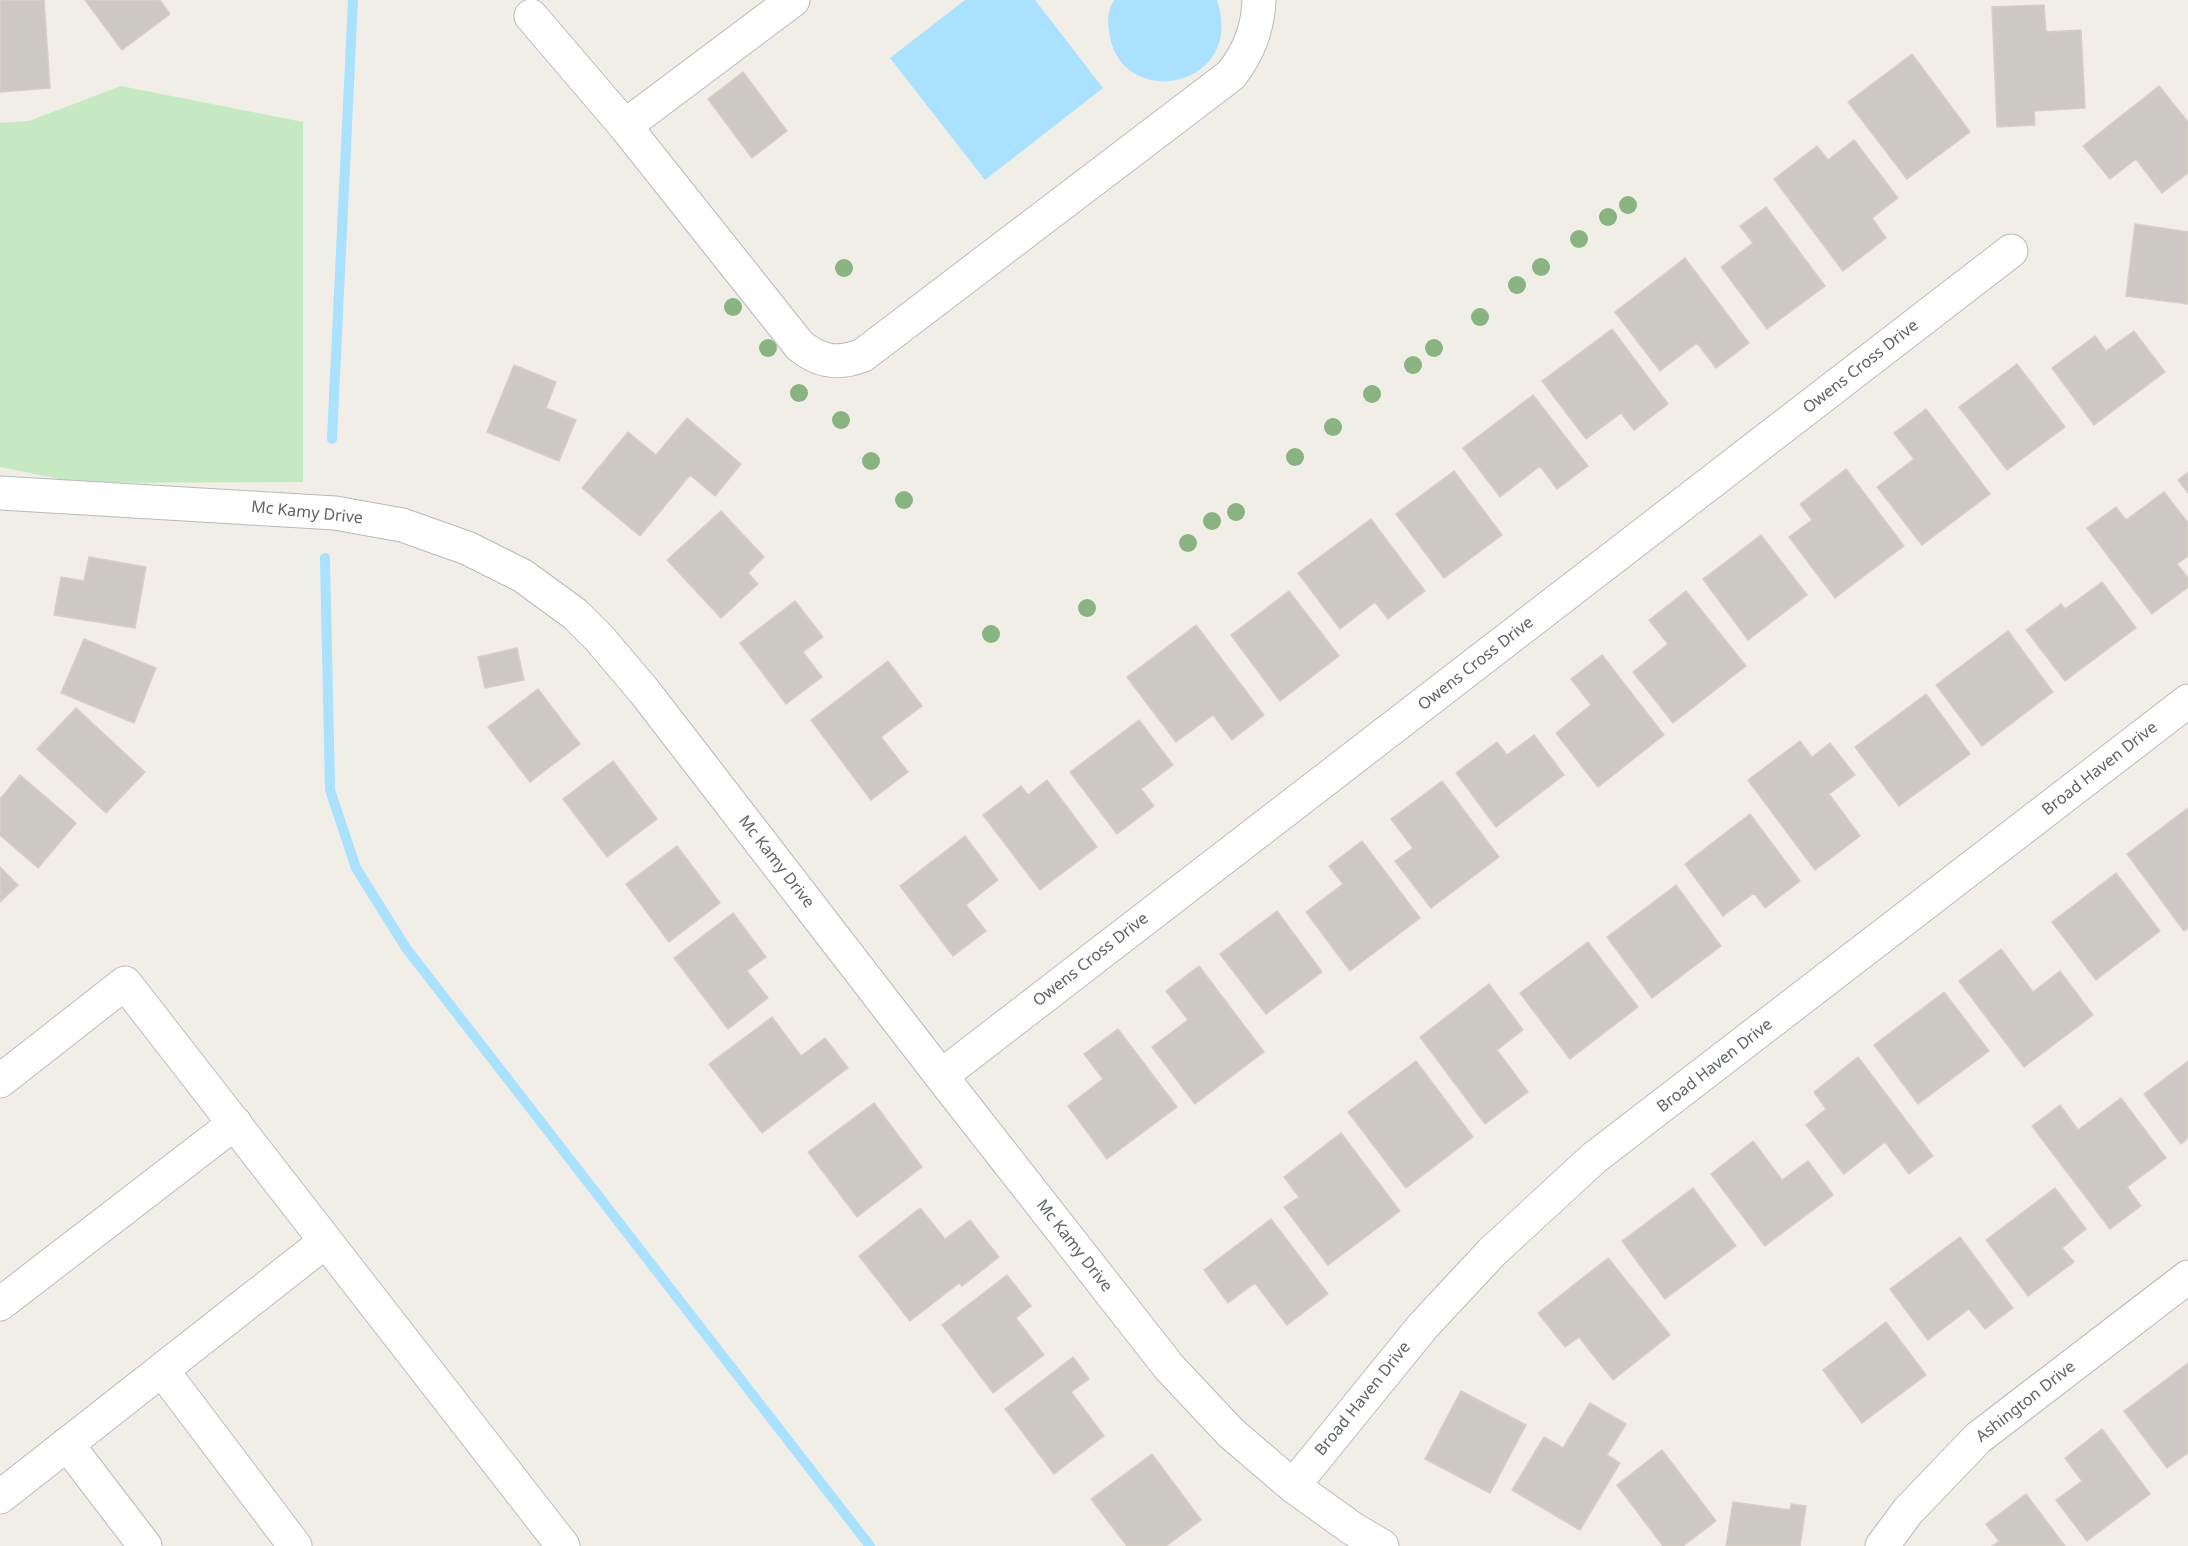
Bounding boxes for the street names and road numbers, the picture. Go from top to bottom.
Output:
street label: Owens Cross Drive [1800,316,1922,418]
street label: Mc Kamy Drive [250,498,364,528]
street label: Owens Cross Drive [1415,613,1537,715]
street label: Broad Haven Drive [2039,718,2161,820]
street label: Mc Kamy Drive [734,812,818,912]
street label: Owens Cross Drive [1030,909,1152,1011]
street label: Broad Haven Drive [1654,1015,1776,1117]
street label: Mc Kamy Drive [1032,1196,1116,1296]
street label: Broad Haven Drive [1311,1338,1415,1460]
street label: Ashington Drive [1973,1357,2079,1447]

